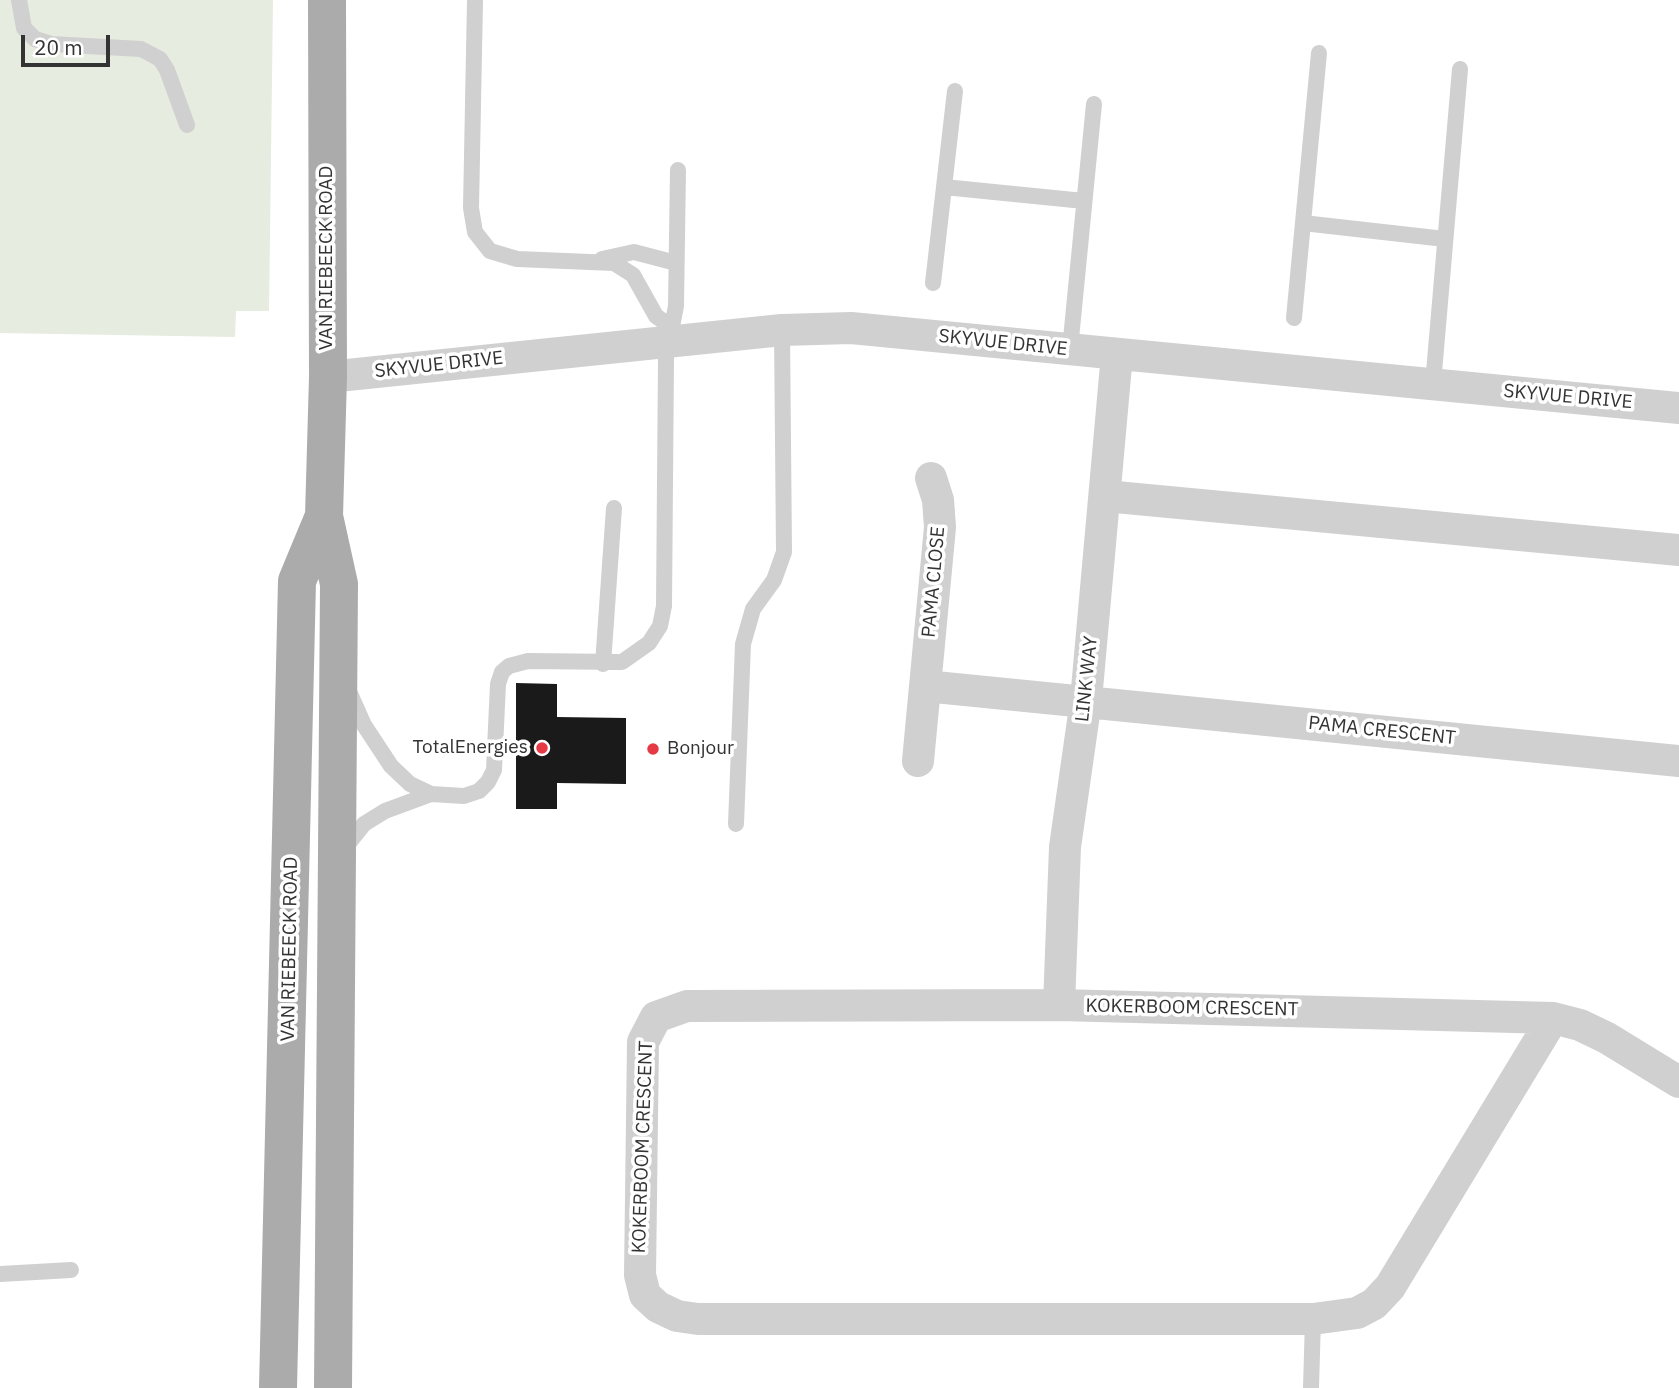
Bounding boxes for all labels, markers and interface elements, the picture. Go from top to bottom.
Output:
scale bar [24,21,114,65]
text: 20 m [34,33,83,61]
street label: VAN RIEBEECK ROAD [316,166,338,350]
street label: SKYVUE DRIVE [937,325,1069,361]
street label: SKYVUE DRIVE [373,347,505,383]
street label: SKYVUE DRIVE [1503,380,1633,414]
street label: PAMA CLOSE [918,526,950,638]
street label: LINK WAY [1071,635,1103,723]
street label: PAMA CRESCENT [1307,712,1457,750]
place label: TotalEnergies [412,737,528,759]
place label: Bonjour [667,738,734,760]
marker: TotalEnergies [534,740,550,756]
marker: Bonjour [645,741,661,757]
street label: VAN RIEBEECK ROAD [277,856,303,1042]
street label: KOKERBOOM CRESCENT [1085,995,1299,1021]
street label: KOKERBOOM CRESCENT [628,1040,658,1254]

